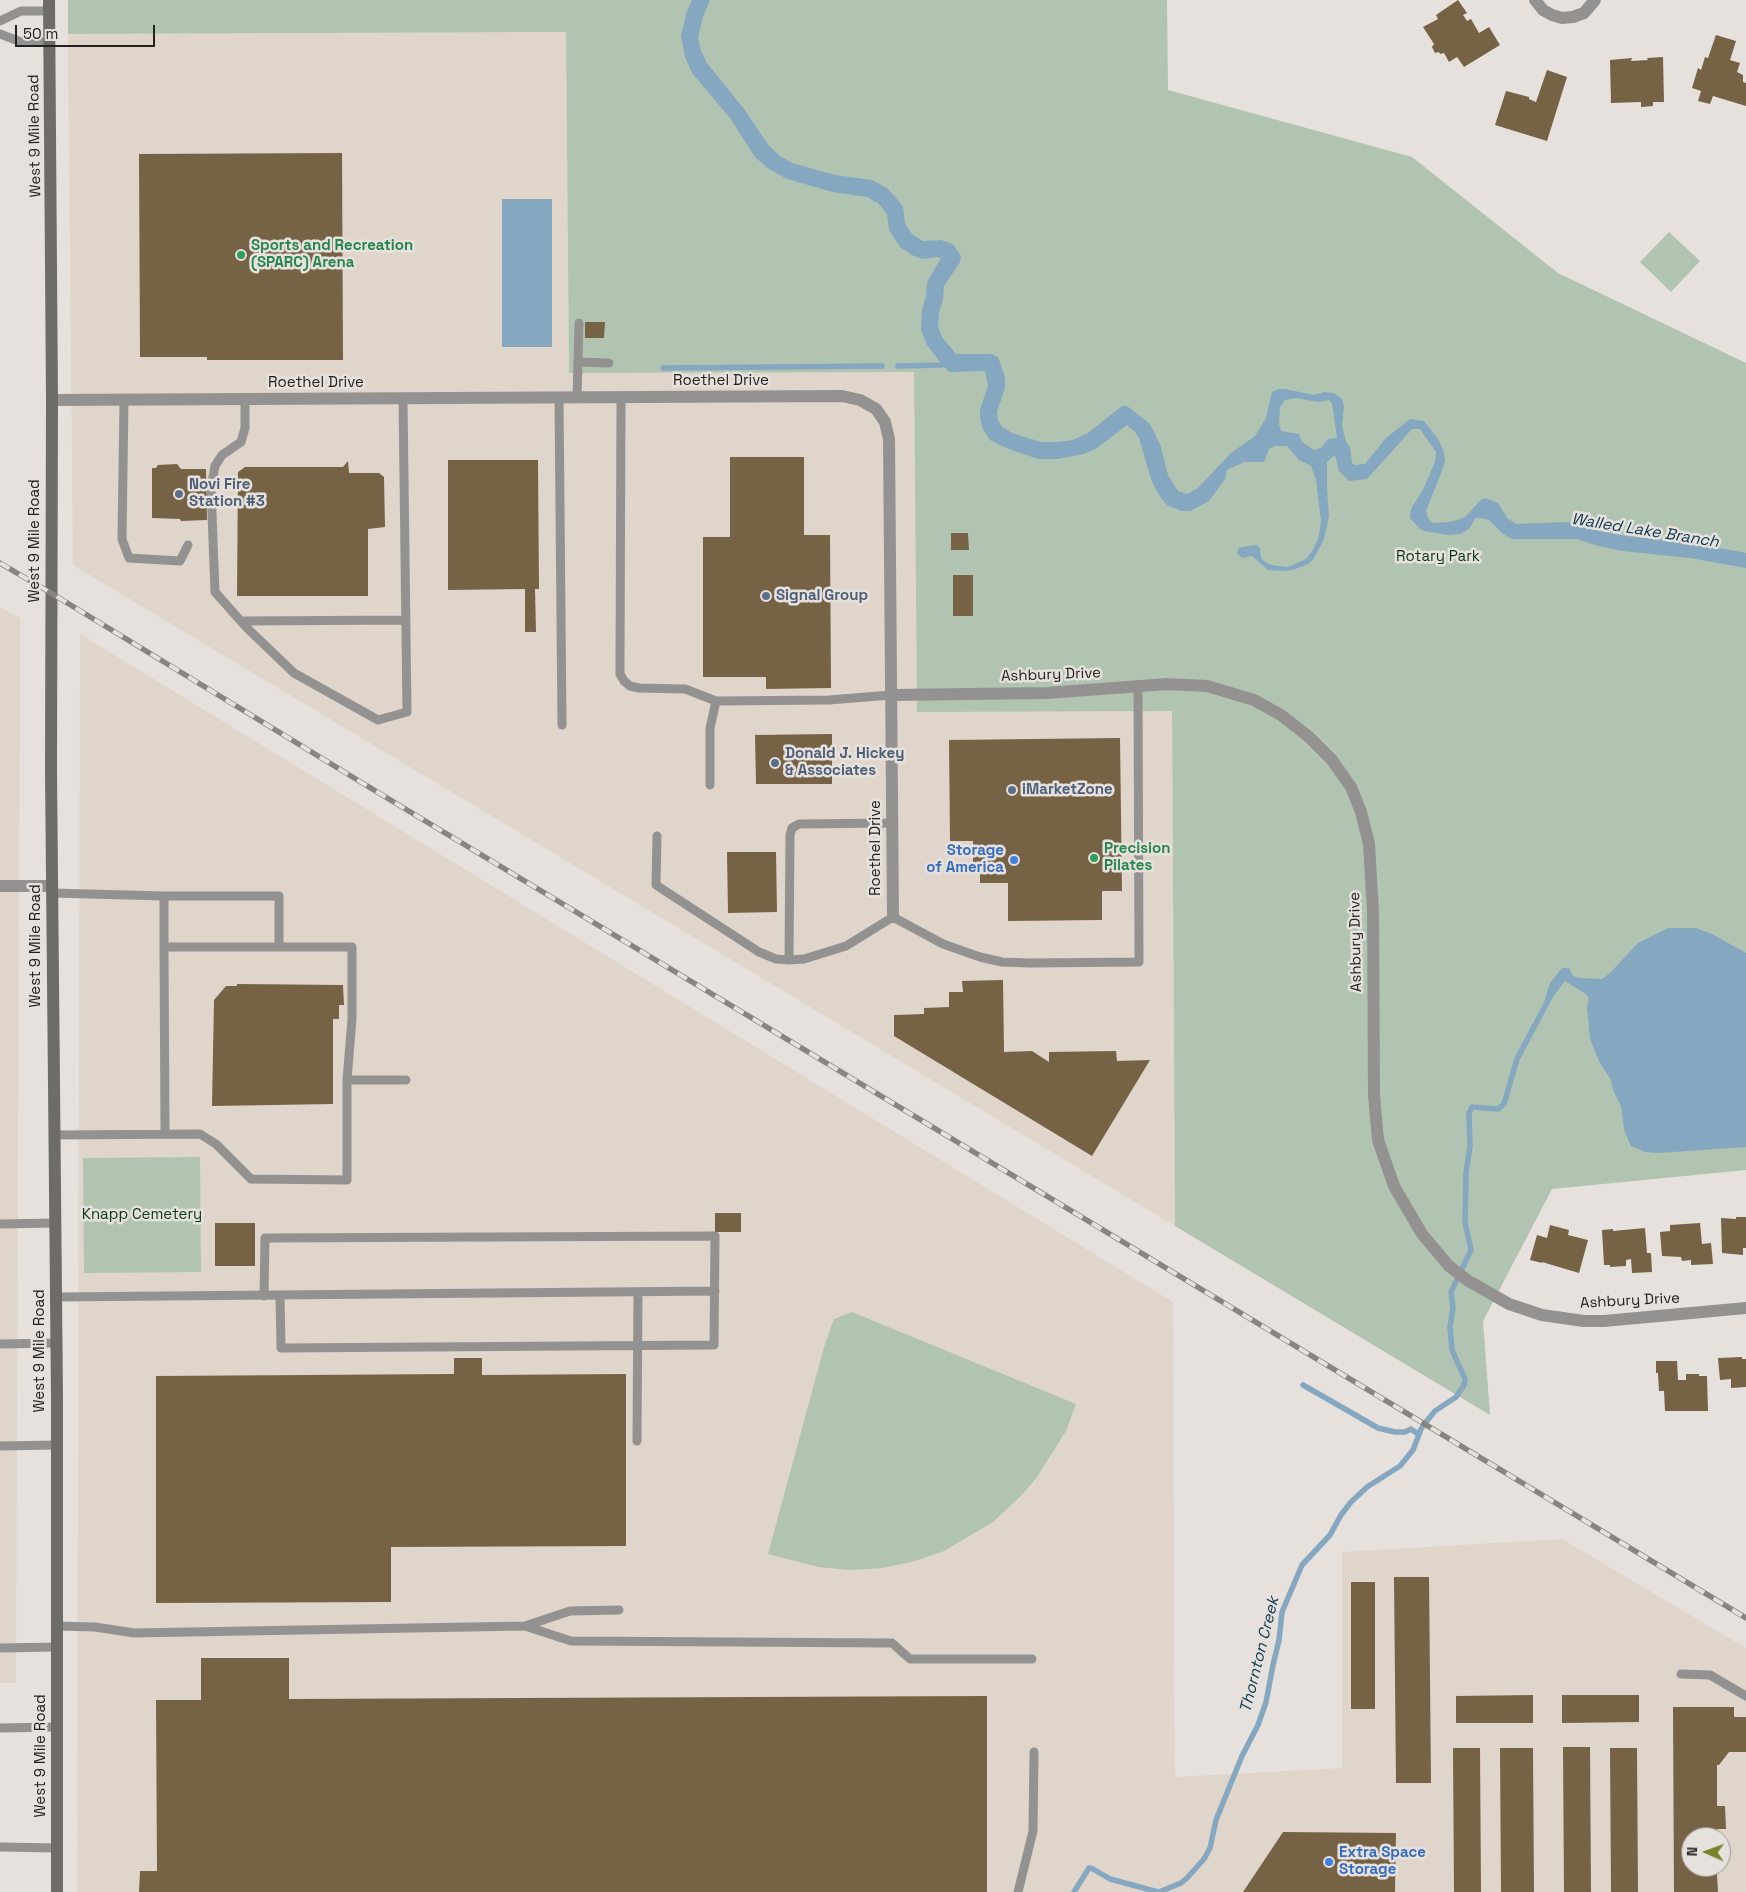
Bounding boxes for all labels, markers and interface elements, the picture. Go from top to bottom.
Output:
scale bar [18,15,158,47]
text: 50 m [23,24,58,43]
street label: West 9 Mile Road [25,74,45,198]
place label: Sports and Recreation (SPARC) Arena [251,237,413,272]
marker: Sports and Recreation (SPARC) Arena [235,249,247,261]
street label: Roethel Drive [673,372,769,390]
street label: Roethel Drive [268,374,364,392]
place label: Novi Fire Station #3 [189,476,265,511]
street label: West 9 Mile Road [26,479,44,603]
marker: Novi Fire Station #3 [173,488,185,500]
water label: Walled Lake Branch [1570,510,1720,552]
park label: Rotary Park [1396,548,1480,566]
place label: Signal Group [776,587,868,605]
marker: Signal Group [760,590,772,602]
street label: Ashbury Drive [1001,664,1101,686]
place label: Donald J. Hickey & Associates [785,745,904,780]
marker: Donald J. Hickey & Associates [769,757,781,769]
place label: iMarketZone [1022,781,1113,799]
marker: iMarketZone [1006,784,1018,796]
street label: Roethel Drive [867,800,885,896]
place label: Precision Pilates [1104,840,1170,875]
place label: Storage of America [926,842,1004,877]
marker: Precision Pilates [1088,852,1100,864]
marker: Storage of America [1008,854,1020,866]
street label: West 9 Mile Road [27,884,45,1008]
street label: Ashbury Drive [1346,892,1366,992]
park label: Knapp Cemetery [82,1206,202,1224]
street label: West 9 Mile Road [31,1289,49,1413]
street label: Ashbury Drive [1580,1289,1680,1313]
water label: Thornton Creek [1236,1595,1284,1715]
street label: West 9 Mile Road [32,1694,50,1818]
north arrow [1681,1827,1731,1877]
place label: Extra Space Storage [1339,1844,1426,1879]
text: N [1683,1847,1701,1857]
marker: Extra Space Storage [1323,1856,1335,1868]

